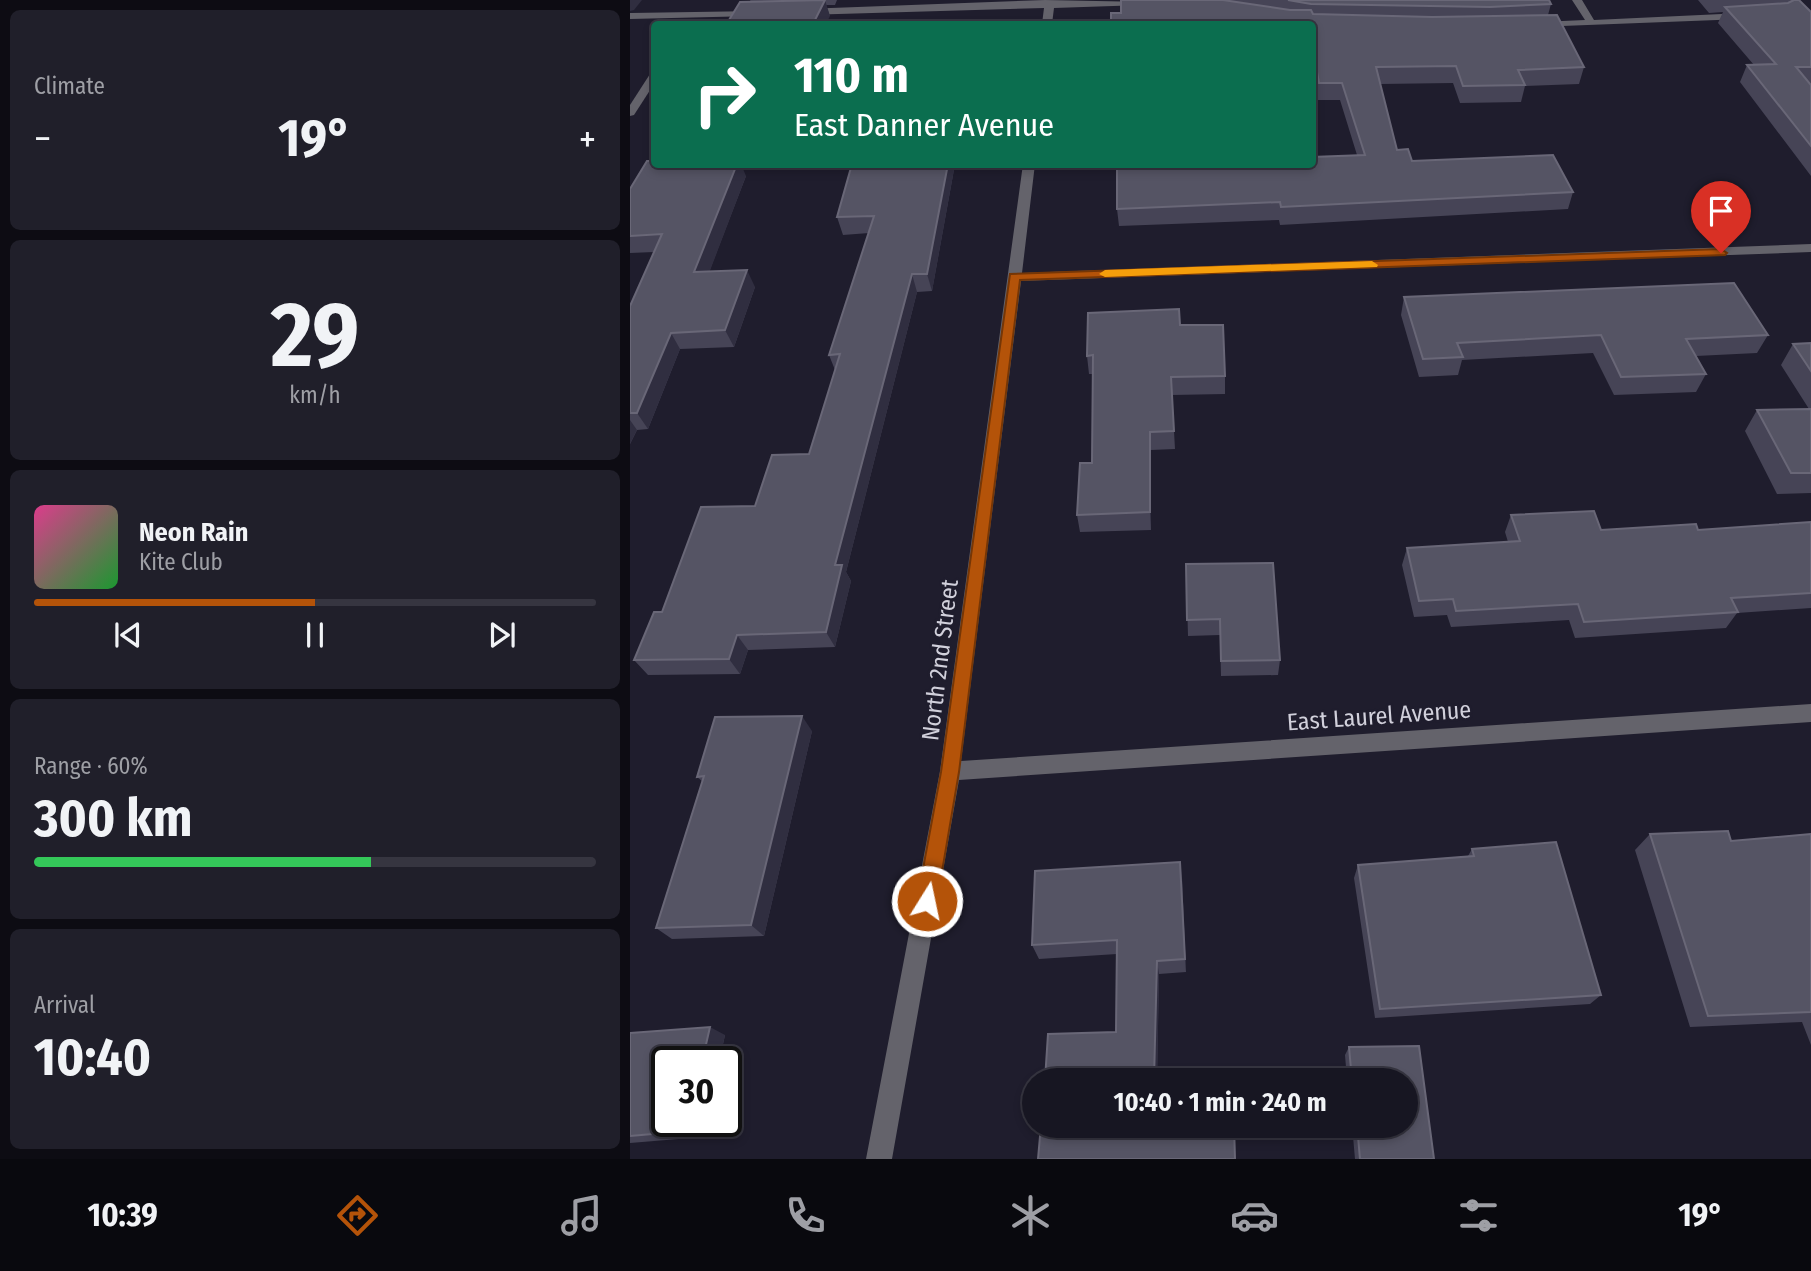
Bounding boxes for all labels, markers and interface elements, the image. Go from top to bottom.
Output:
text: 110 m [794,46,909,105]
icon: right [679,49,770,140]
text: Climate [34,72,105,100]
text: East Danner Avenue [794,106,1054,144]
text: 19° [278,107,352,170]
text: − [34,116,51,162]
text: + [579,116,596,162]
pin [1691,181,1751,253]
icon: arrive [1702,192,1740,230]
text: 29 [271,281,359,390]
text: km/h [289,381,341,409]
text: Neon Rain [139,517,248,548]
text: Kite Club [139,548,223,576]
street label: North 2nd Street [916,578,964,742]
icon: previous [109,616,147,654]
icon: pause [296,616,334,654]
icon: next [483,616,521,654]
street label: East Laurel Avenue [1286,696,1472,736]
text: Range · 60% [34,752,148,780]
text: 300 km [34,787,192,850]
position arrow [890,864,964,938]
text: Arrival [34,991,95,1019]
text: 10:40 [34,1026,151,1089]
speed limit sign: 30 [651,1046,742,1137]
text: 10:40 · 1 min · 240 m [1113,1087,1327,1118]
icon: directions [333,1191,382,1240]
icon: music [557,1191,606,1240]
icon: phone [781,1191,830,1240]
icon: climate [1006,1191,1055,1240]
icon: car [1230,1191,1279,1240]
icon: filters [1454,1191,1503,1240]
text: 10:39 [88,1196,158,1234]
text: 19° [1678,1196,1723,1234]

